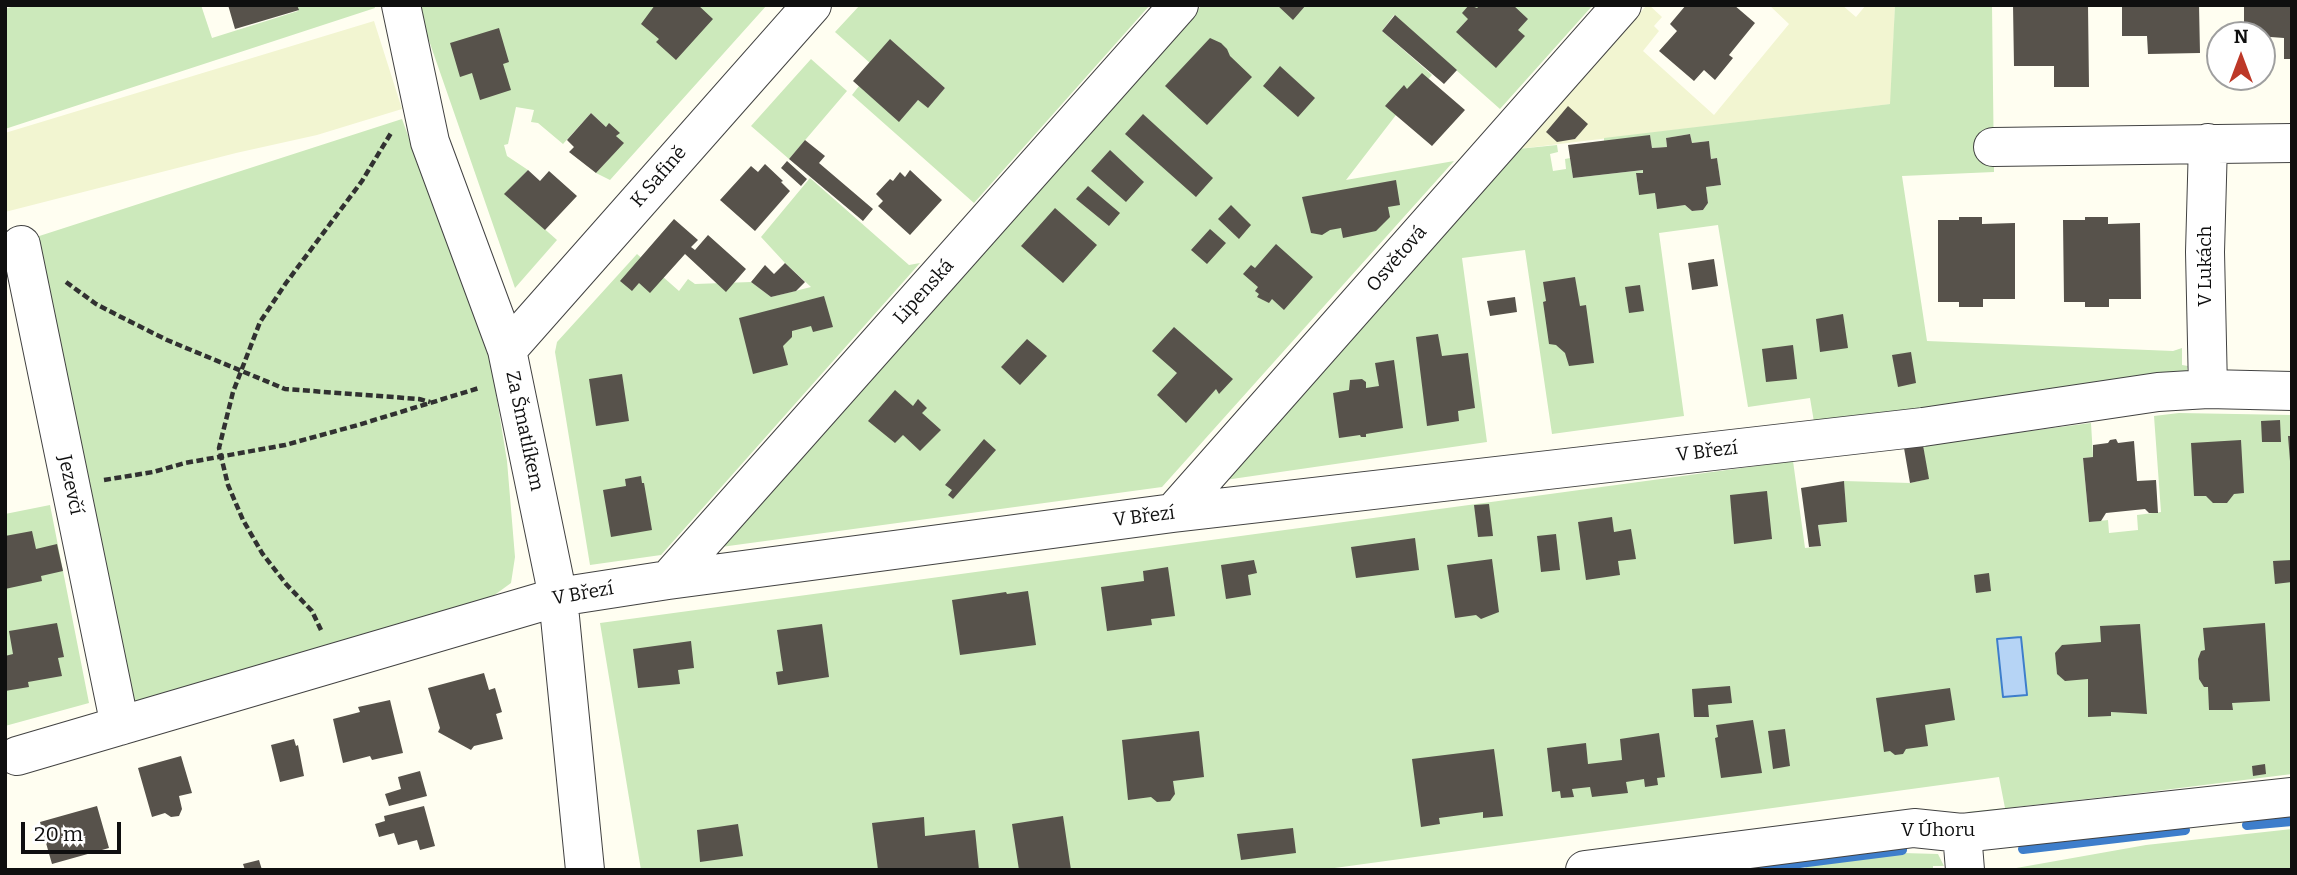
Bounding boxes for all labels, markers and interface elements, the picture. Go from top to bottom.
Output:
north arrow [2206,21,2276,91]
text: N [2234,25,2248,48]
street label: K Safině [626,142,692,212]
street label: Osvětová [1362,221,1432,297]
street label: V Lukách [2195,226,2217,306]
street label: Lipenská [889,255,959,329]
street label: Za Šmatlíkem [500,369,548,493]
street label: V Březí [1675,437,1739,467]
street label: Jezevčí [53,453,87,517]
street label: V Březí [1112,502,1176,532]
street label: V Březí [550,577,616,611]
scale bar [24,808,124,852]
street label: V Úhoru [1901,820,1975,842]
text: 20 m [34,821,83,847]

